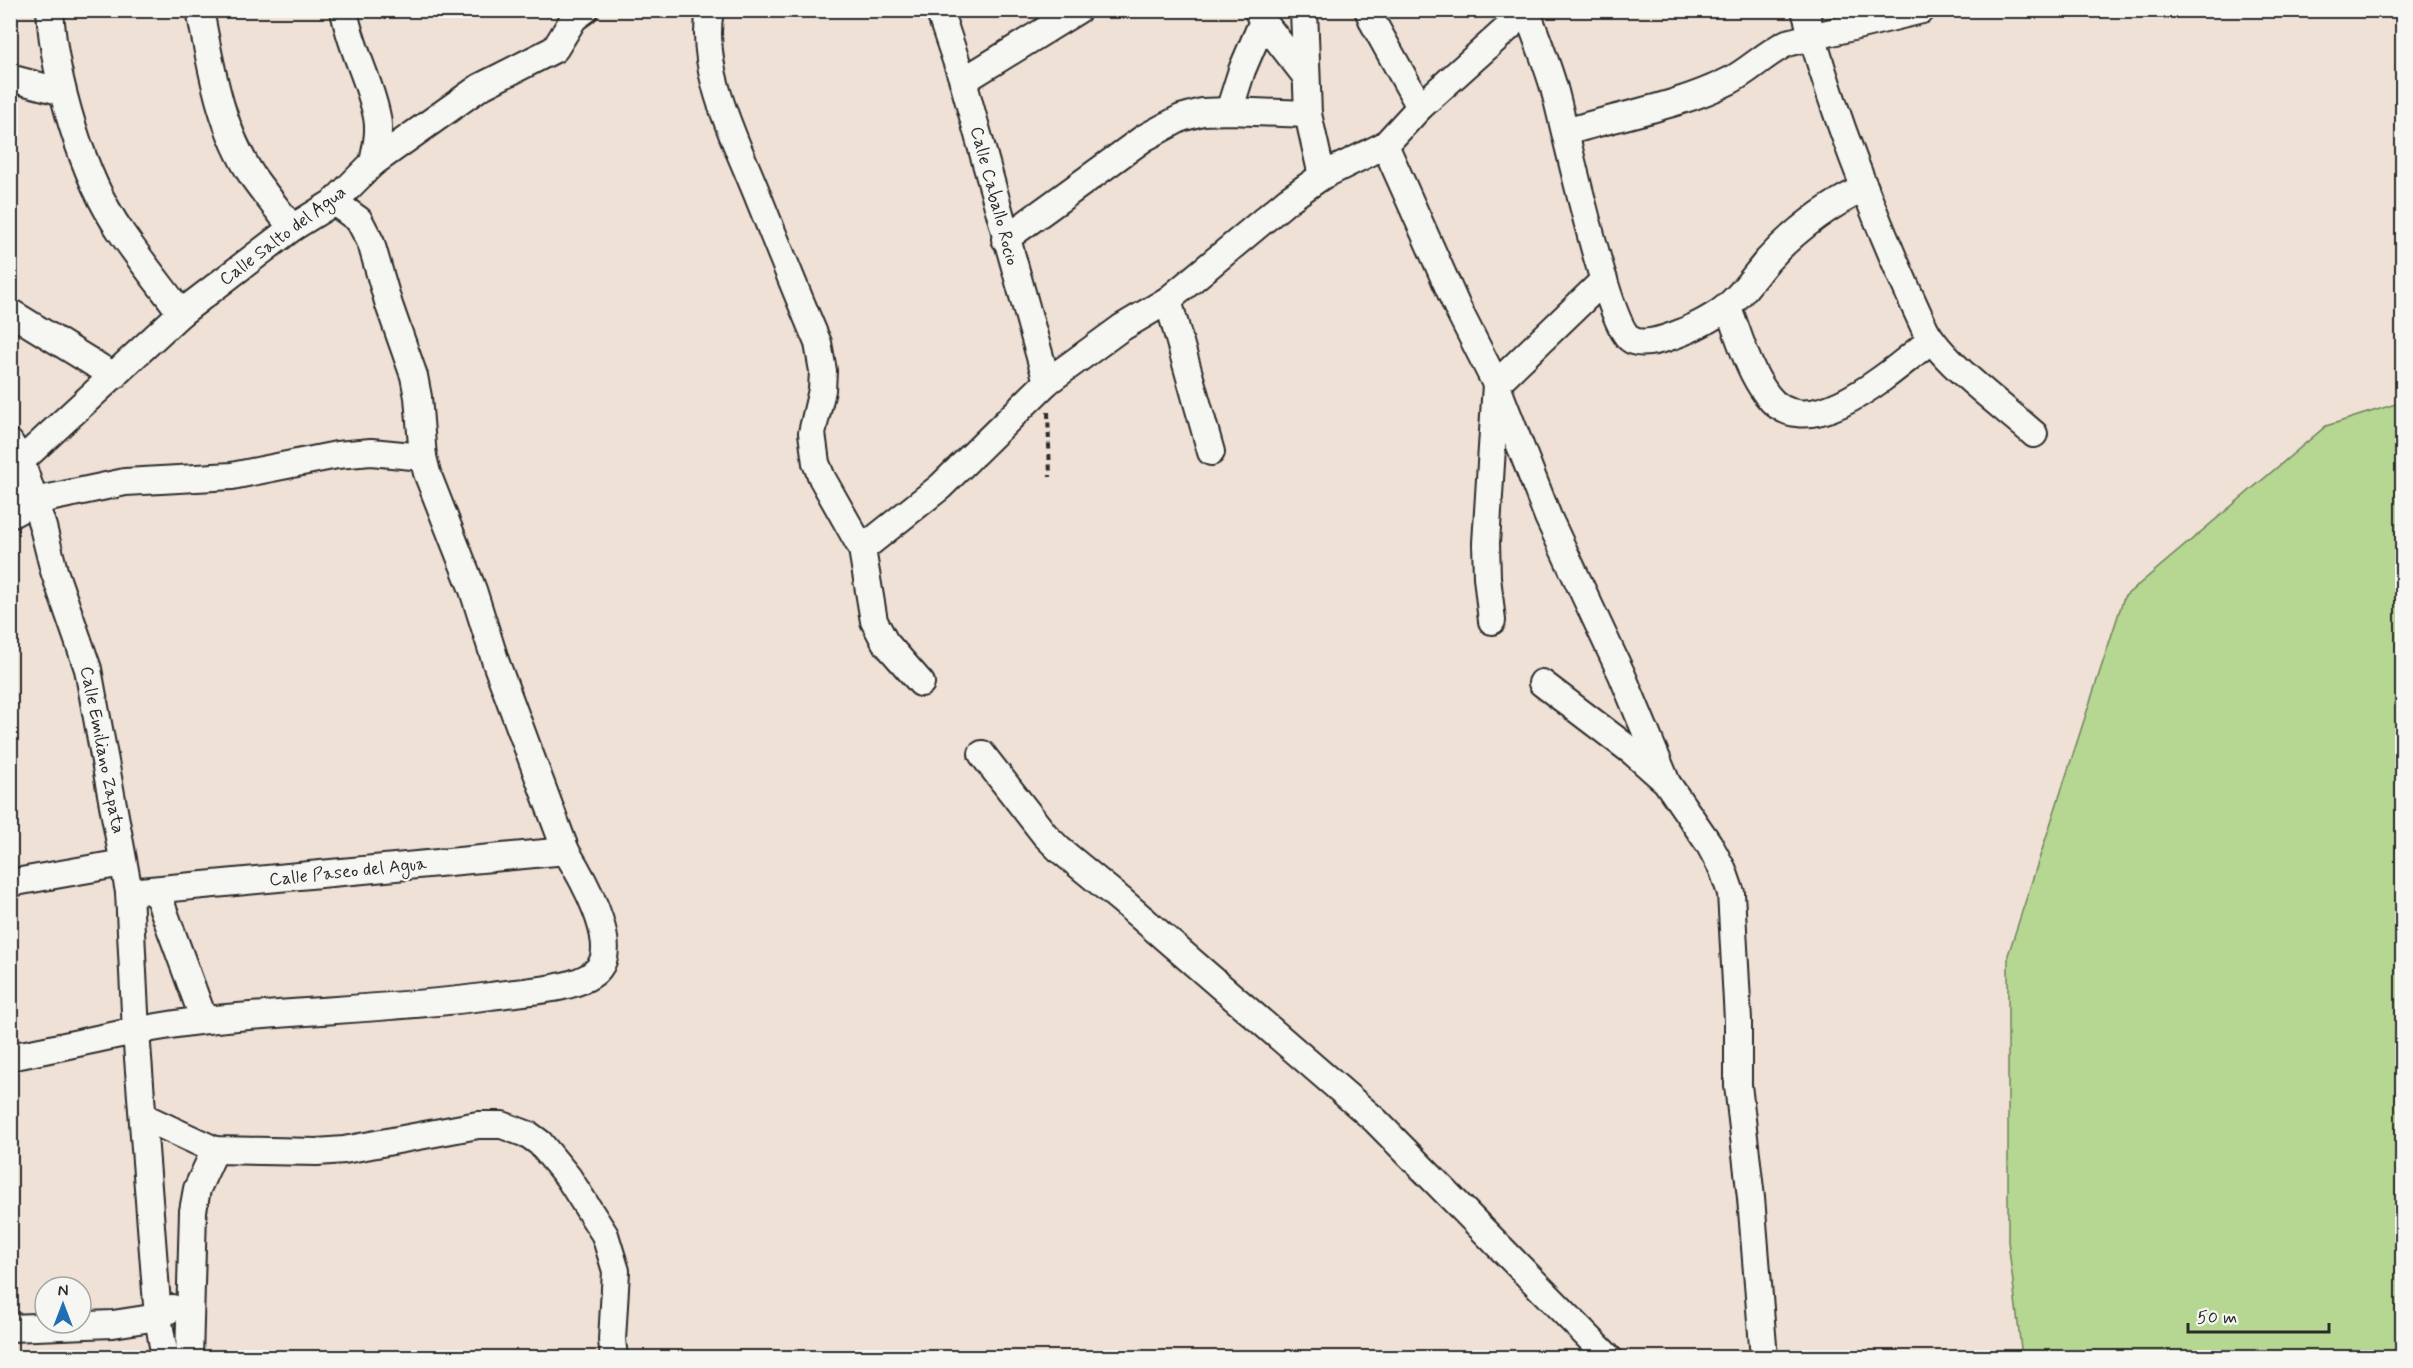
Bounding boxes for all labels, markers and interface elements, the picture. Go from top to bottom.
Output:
street label: Calle Caballo Rocio [964,124,1024,268]
street label: Calle Salto del Agua [215,180,352,292]
street label: Calle Emiliano Zapata [74,664,130,836]
street label: Calle Paseo del Agua [268,852,428,893]
north arrow [33,1275,93,1335]
text: N [58,1281,68,1302]
scale bar [2188,1296,2329,1334]
text: 50 m [2197,1306,2237,1330]

